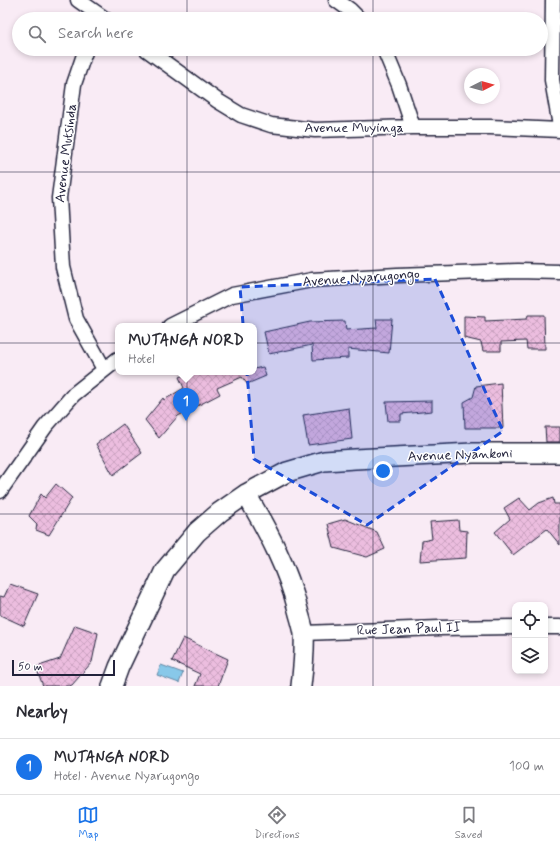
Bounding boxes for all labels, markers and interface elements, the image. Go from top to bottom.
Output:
search box [12,12,548,56]
icon: search [26,23,48,45]
text: Search here [58,24,134,44]
north arrow [464,68,500,104]
street label: Avenue Mutsinda [51,102,81,204]
street label: Avenue Muyinga [304,119,404,137]
street label: Avenue Nyarugongo [302,265,421,292]
popup [115,323,257,375]
text: MUTANGA NORD [128,331,244,351]
text: Hotel [128,351,155,368]
pin: 1 [173,388,199,421]
street label: Avenue Nyankoni [407,444,513,466]
your location [373,461,393,481]
map controls [512,602,548,674]
button: locate [512,602,548,638]
street label: Rue Jean Paul II [356,618,462,640]
button: layers [512,638,548,674]
scale bar [12,658,115,677]
text: 50 m [18,660,43,674]
text: Nearby [16,701,68,723]
text: MUTANGA NORD [54,748,170,768]
text: 1 [26,758,32,775]
text: 100 m [509,758,544,775]
text: Hotel · Avenue Nyarugongo [54,768,199,785]
tab: Map [77,804,99,842]
tab: Directions [254,804,300,842]
tab: Saved [455,804,482,842]

